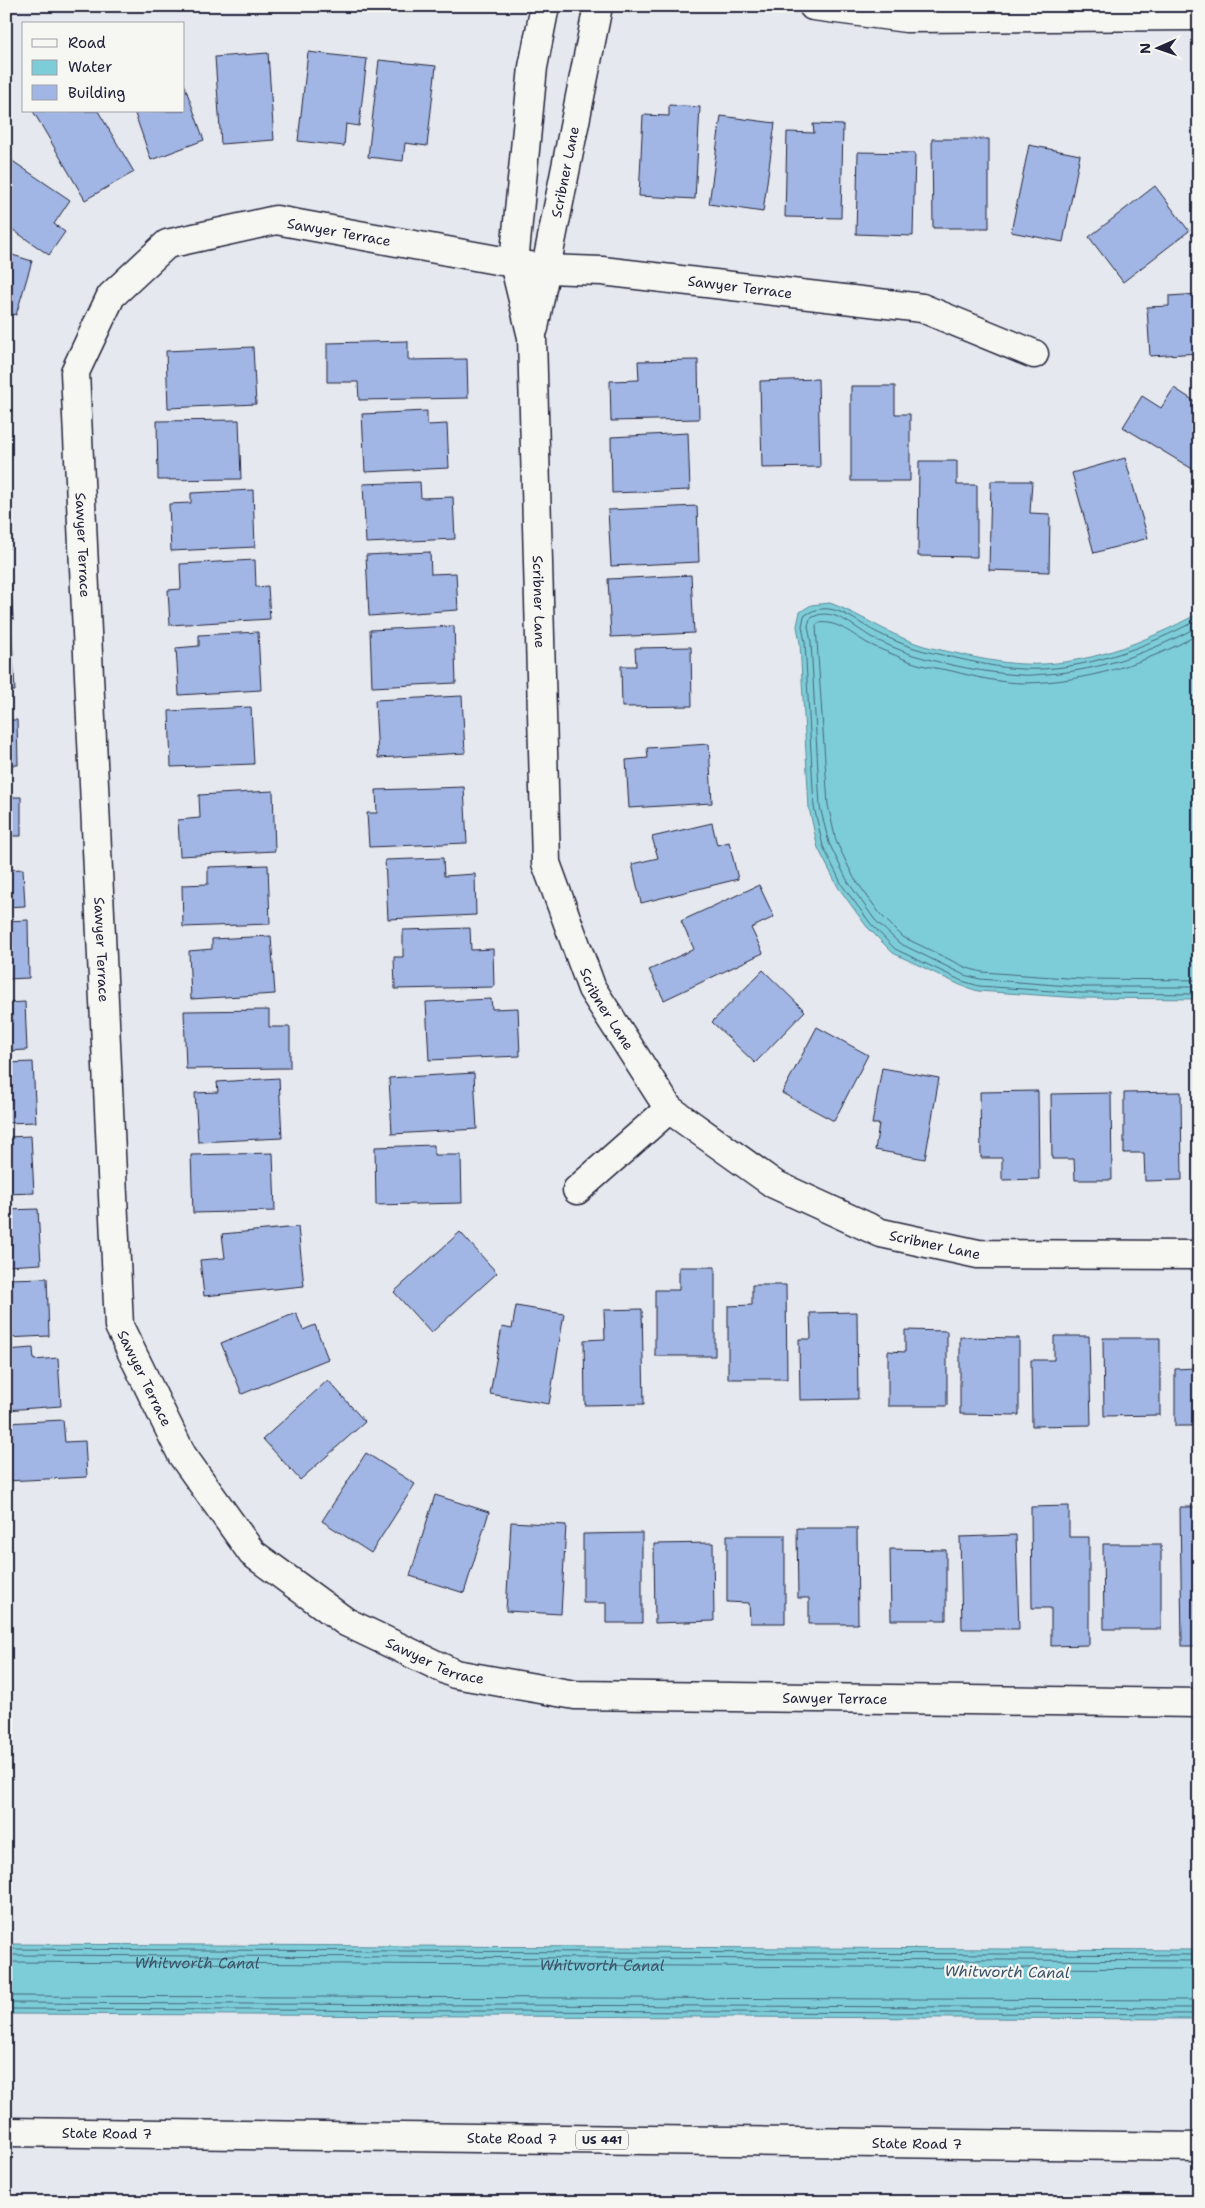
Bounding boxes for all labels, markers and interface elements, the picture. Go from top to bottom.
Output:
legend [22,22,185,112]
north arrow [1132,22,1182,72]
text: Road [68,33,106,53]
text: N [1136,43,1154,54]
text: Water [68,57,112,77]
text: Building [68,83,125,103]
street label: Scribner Lane [547,125,583,219]
street label: Sawyer Terrace [286,214,392,250]
street label: Sawyer Terrace [687,272,793,302]
street label: Sawyer Terrace [72,492,94,598]
street label: Scribner Lane [529,555,549,648]
street label: Sawyer Terrace [90,897,113,1003]
street label: Scribner Lane [576,965,638,1054]
street label: Scribner Lane [888,1226,982,1263]
street label: Sawyer Terrace [113,1327,176,1430]
street label: Sawyer Terrace [383,1633,486,1688]
street label: Sawyer Terrace [782,1689,888,1708]
water label: Whitworth Canal [134,1953,260,1973]
water label: Whitworth Canal [539,1955,665,1976]
water label: Whitworth Canal [944,1961,1070,1983]
street label: State Road 7 [62,2124,152,2143]
street label: State Road 7 [467,2129,557,2148]
road number: US 441 [576,2130,628,2150]
street label: State Road 7 [872,2134,962,2153]

